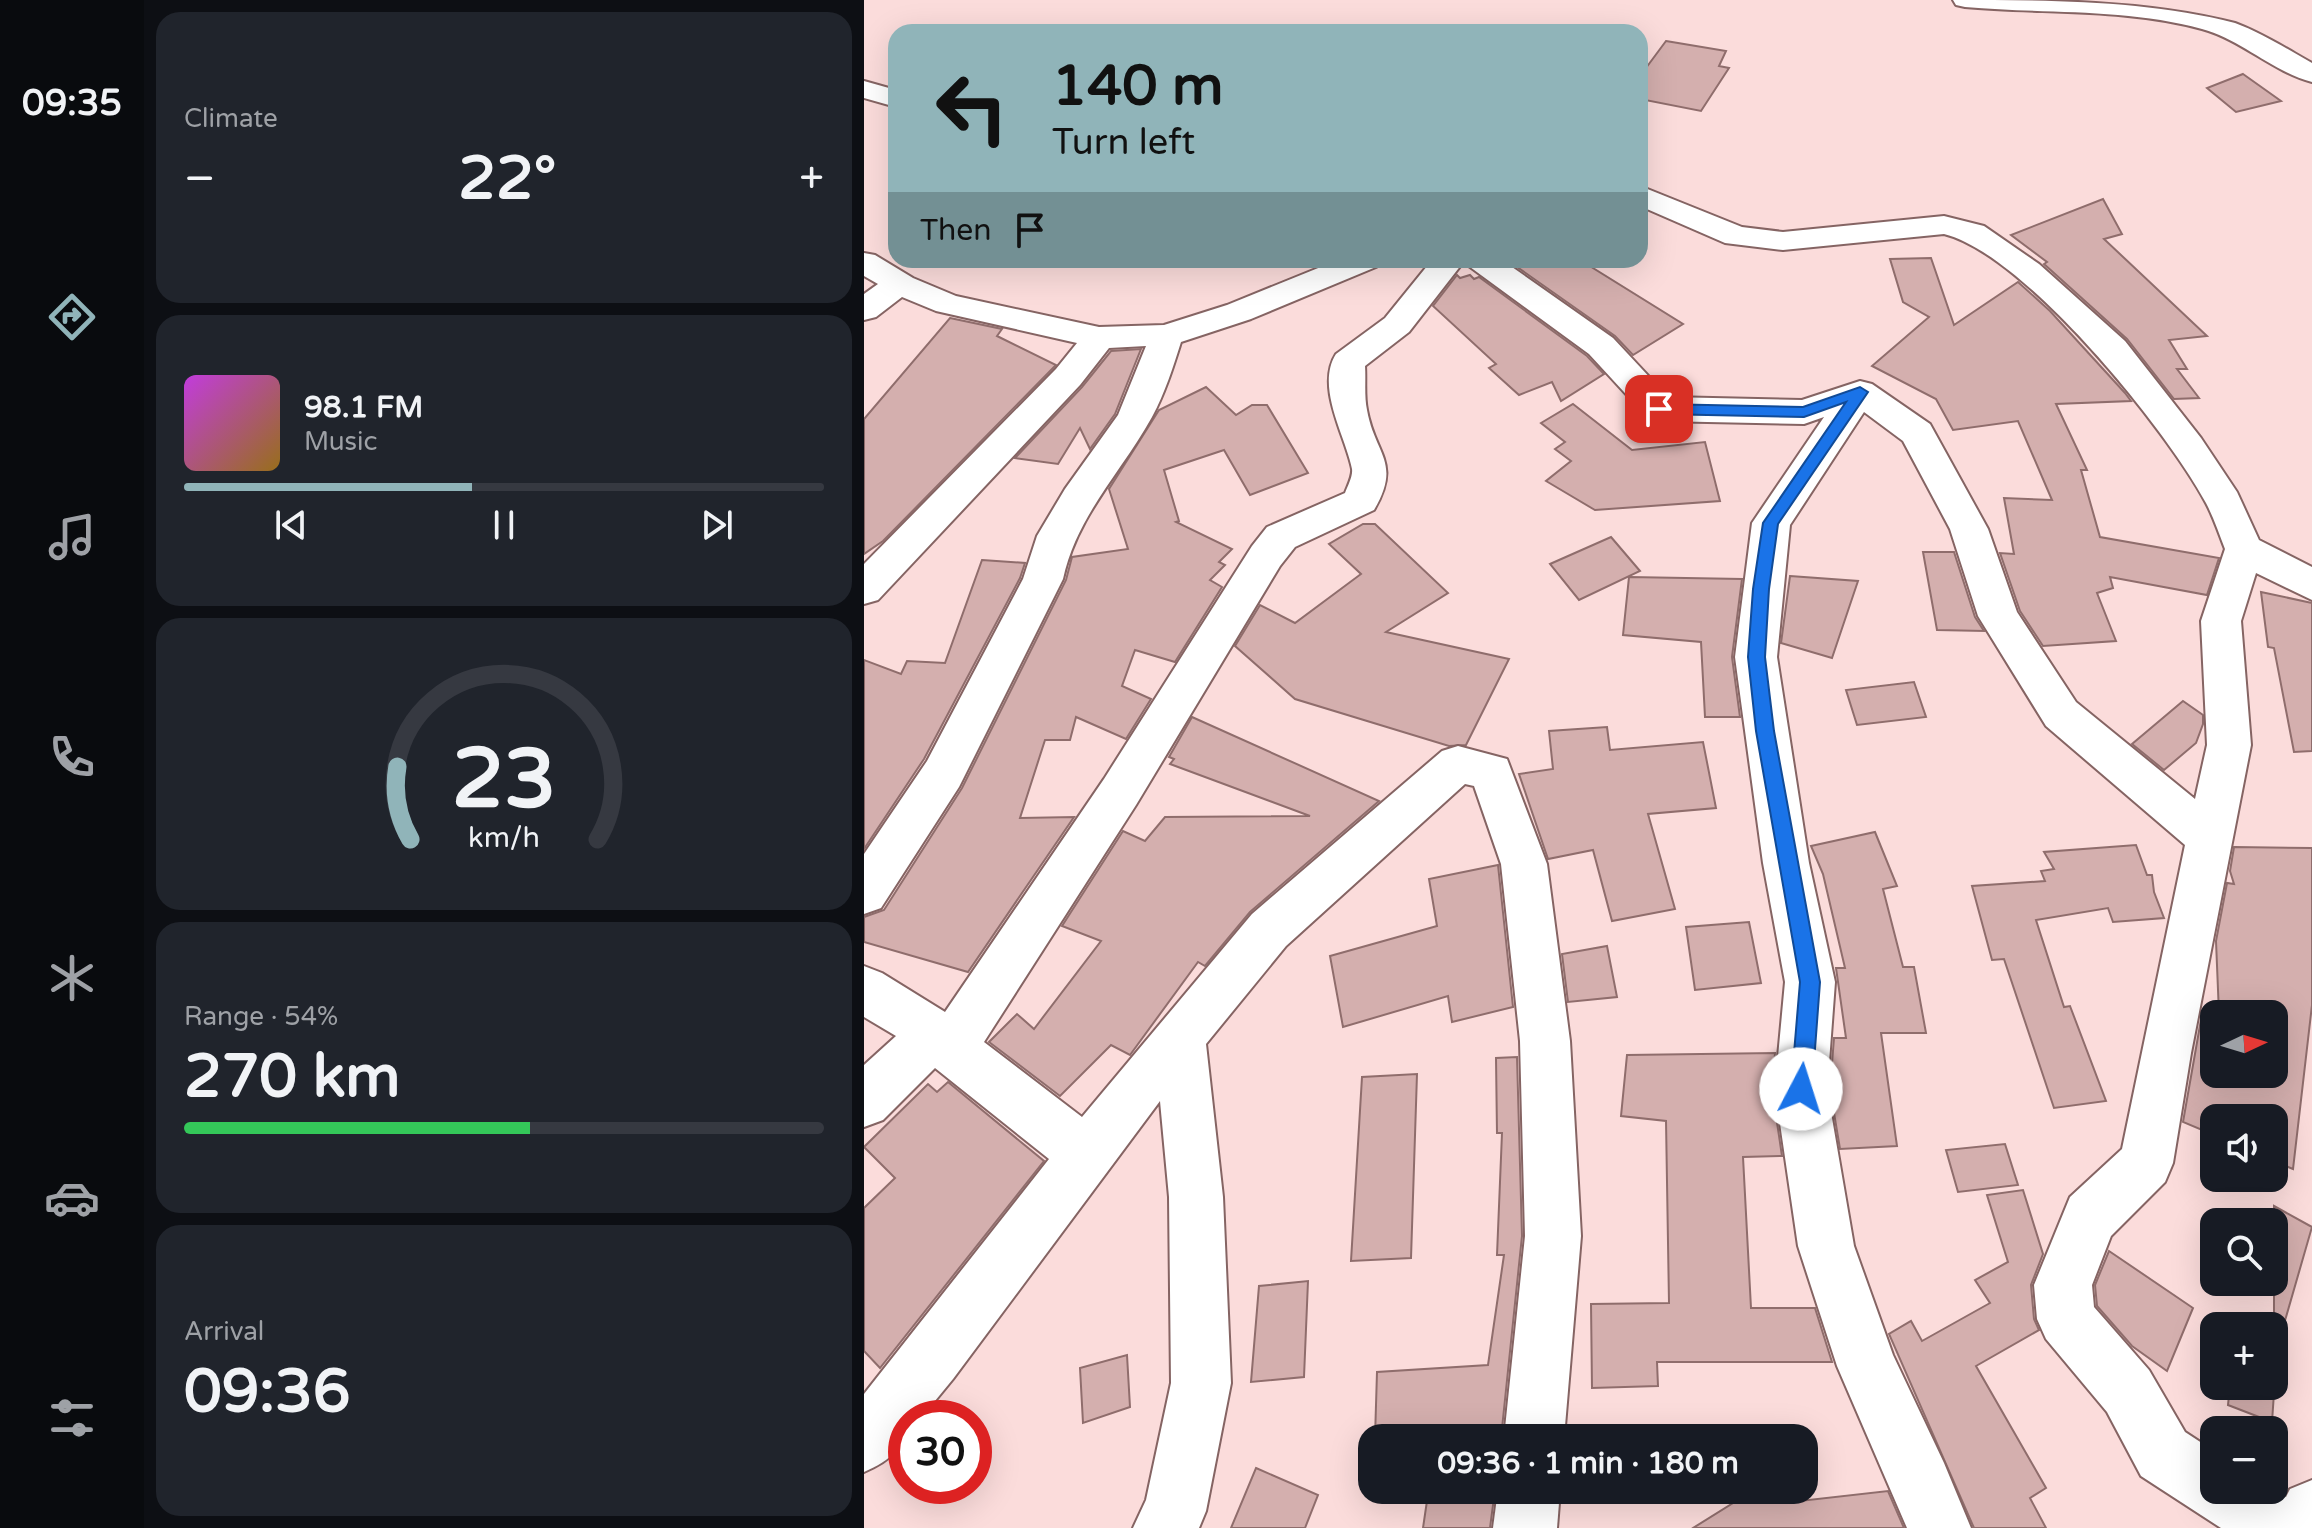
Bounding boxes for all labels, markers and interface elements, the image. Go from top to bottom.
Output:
text: 140 m [1052,53,1223,120]
icon: left [920,56,1024,160]
text: 09:35 [22,82,122,125]
text: Climate [184,103,278,134]
text: Turn left [1052,121,1195,164]
text: 22° [458,143,556,215]
text: − [184,153,215,206]
text: + [799,153,824,206]
icon: arrive [1008,208,1052,252]
text: Then [920,212,992,249]
icon: directions [44,289,100,345]
pin [1625,375,1693,443]
icon: arrive [1637,387,1681,431]
text: 98.1 FM [304,389,423,426]
text: Music [304,426,377,457]
icon: previous [269,503,313,547]
icon: pause [482,503,526,547]
icon: next [695,503,739,547]
icon: music [44,509,100,565]
icon: phone [44,729,100,785]
text: 23 [452,730,556,830]
text: km/h [468,821,540,855]
icon: climate [44,950,100,1006]
north arrow [2200,1000,2288,1088]
map controls [2200,1000,2288,1504]
text: Range · 54% [184,1001,338,1032]
text: 270 km [184,1041,400,1113]
position arrow [1759,1047,1843,1131]
button: sound [2200,1104,2288,1192]
icon: car [44,1170,100,1226]
button: search [2200,1208,2288,1296]
button: + [2200,1312,2288,1400]
text: Arrival [184,1316,264,1347]
text: 09:36 [184,1356,350,1428]
icon: filters [44,1390,100,1446]
speed limit sign: 30 [888,1400,992,1504]
button: − [2200,1416,2288,1504]
text: 09:36 · 1 min · 180 m [1437,1445,1739,1482]

